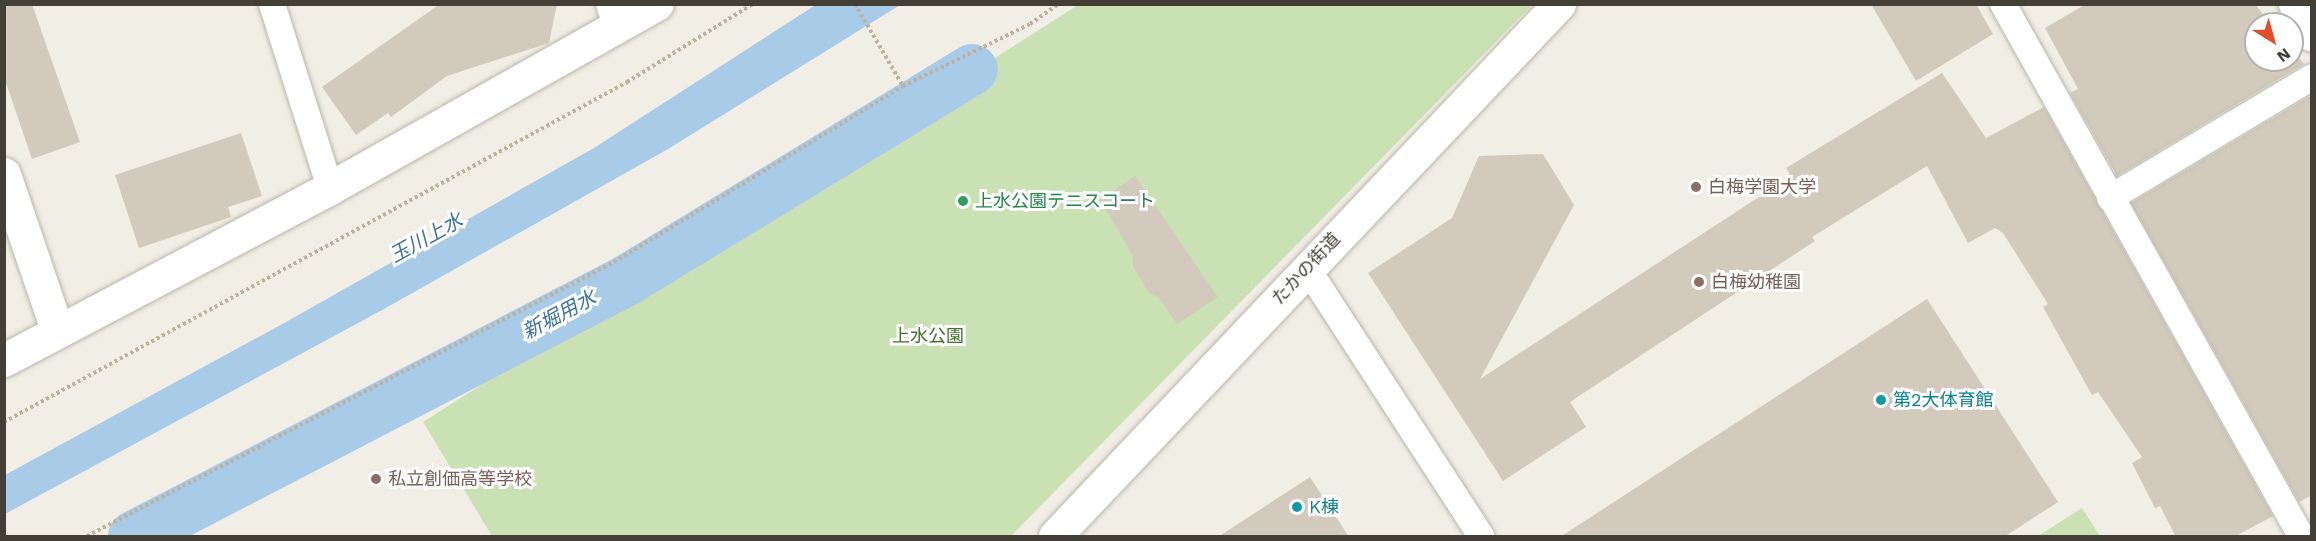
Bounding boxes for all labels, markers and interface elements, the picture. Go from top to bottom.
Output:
north arrow [2244,12,2304,72]
text: N [2273,44,2294,66]
place label: 白梅学園大学 [1708,176,1816,198]
marker: 白梅学園大学 [1689,180,1703,194]
place label: 上水公園テニスコート [975,190,1155,212]
marker: 上水公園テニスコート [956,194,970,208]
water label: 玉川上水 [385,208,467,268]
street label: たかの街道 [1267,229,1345,309]
place label: 白梅幼稚園 [1711,271,1801,293]
marker: 白梅幼稚園 [1692,275,1706,289]
water label: 新堀用水 [518,286,600,344]
park label: 上水公園 [892,325,964,347]
place label: 第2大体育館 [1893,389,1993,411]
marker: 第2大体育館 [1874,393,1888,407]
place label: 私立創価高等学校 [388,468,532,490]
marker: 私立創価高等学校 [369,472,383,486]
place label: K棟 [1309,496,1339,518]
marker: K棟 [1290,500,1304,514]

